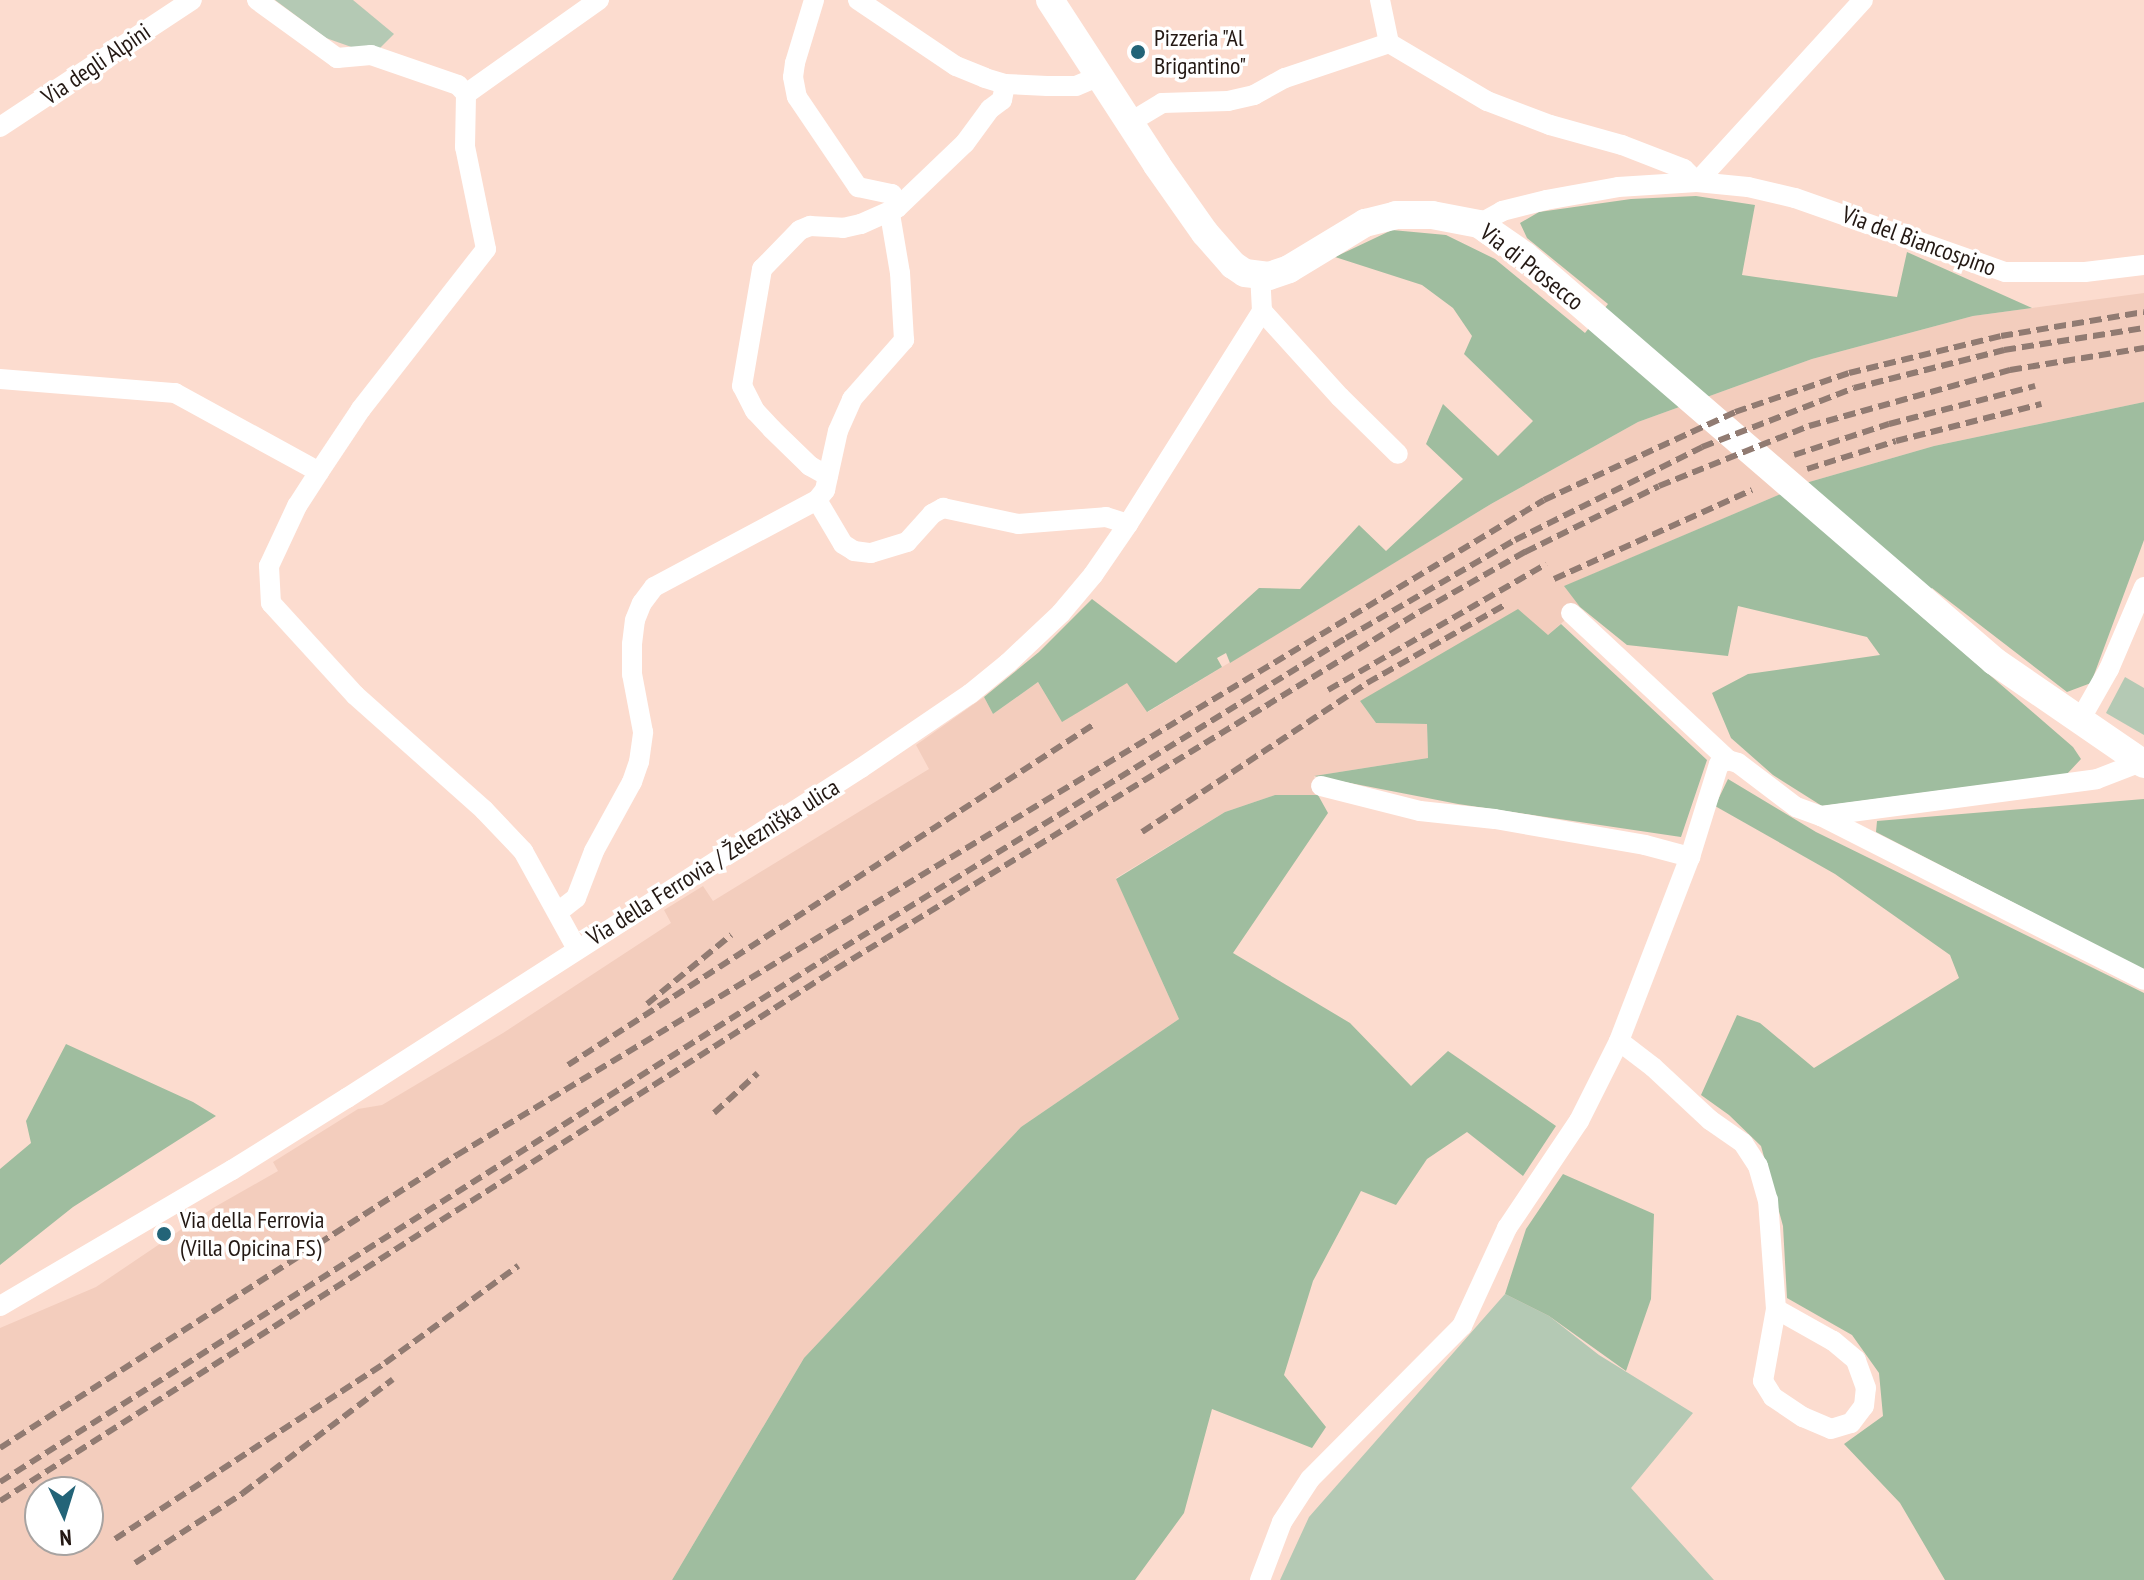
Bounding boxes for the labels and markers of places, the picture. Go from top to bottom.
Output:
place label: Pizzeria "Al Brigantino" [1154,24,1246,80]
marker: Pizzeria "Al Brigantino" [1129,43,1147,61]
place label: Via della Ferrovia (Villa Opicina FS) [180,1206,324,1262]
marker: Via della Ferrovia (Villa Opicina FS) [155,1225,173,1243]

